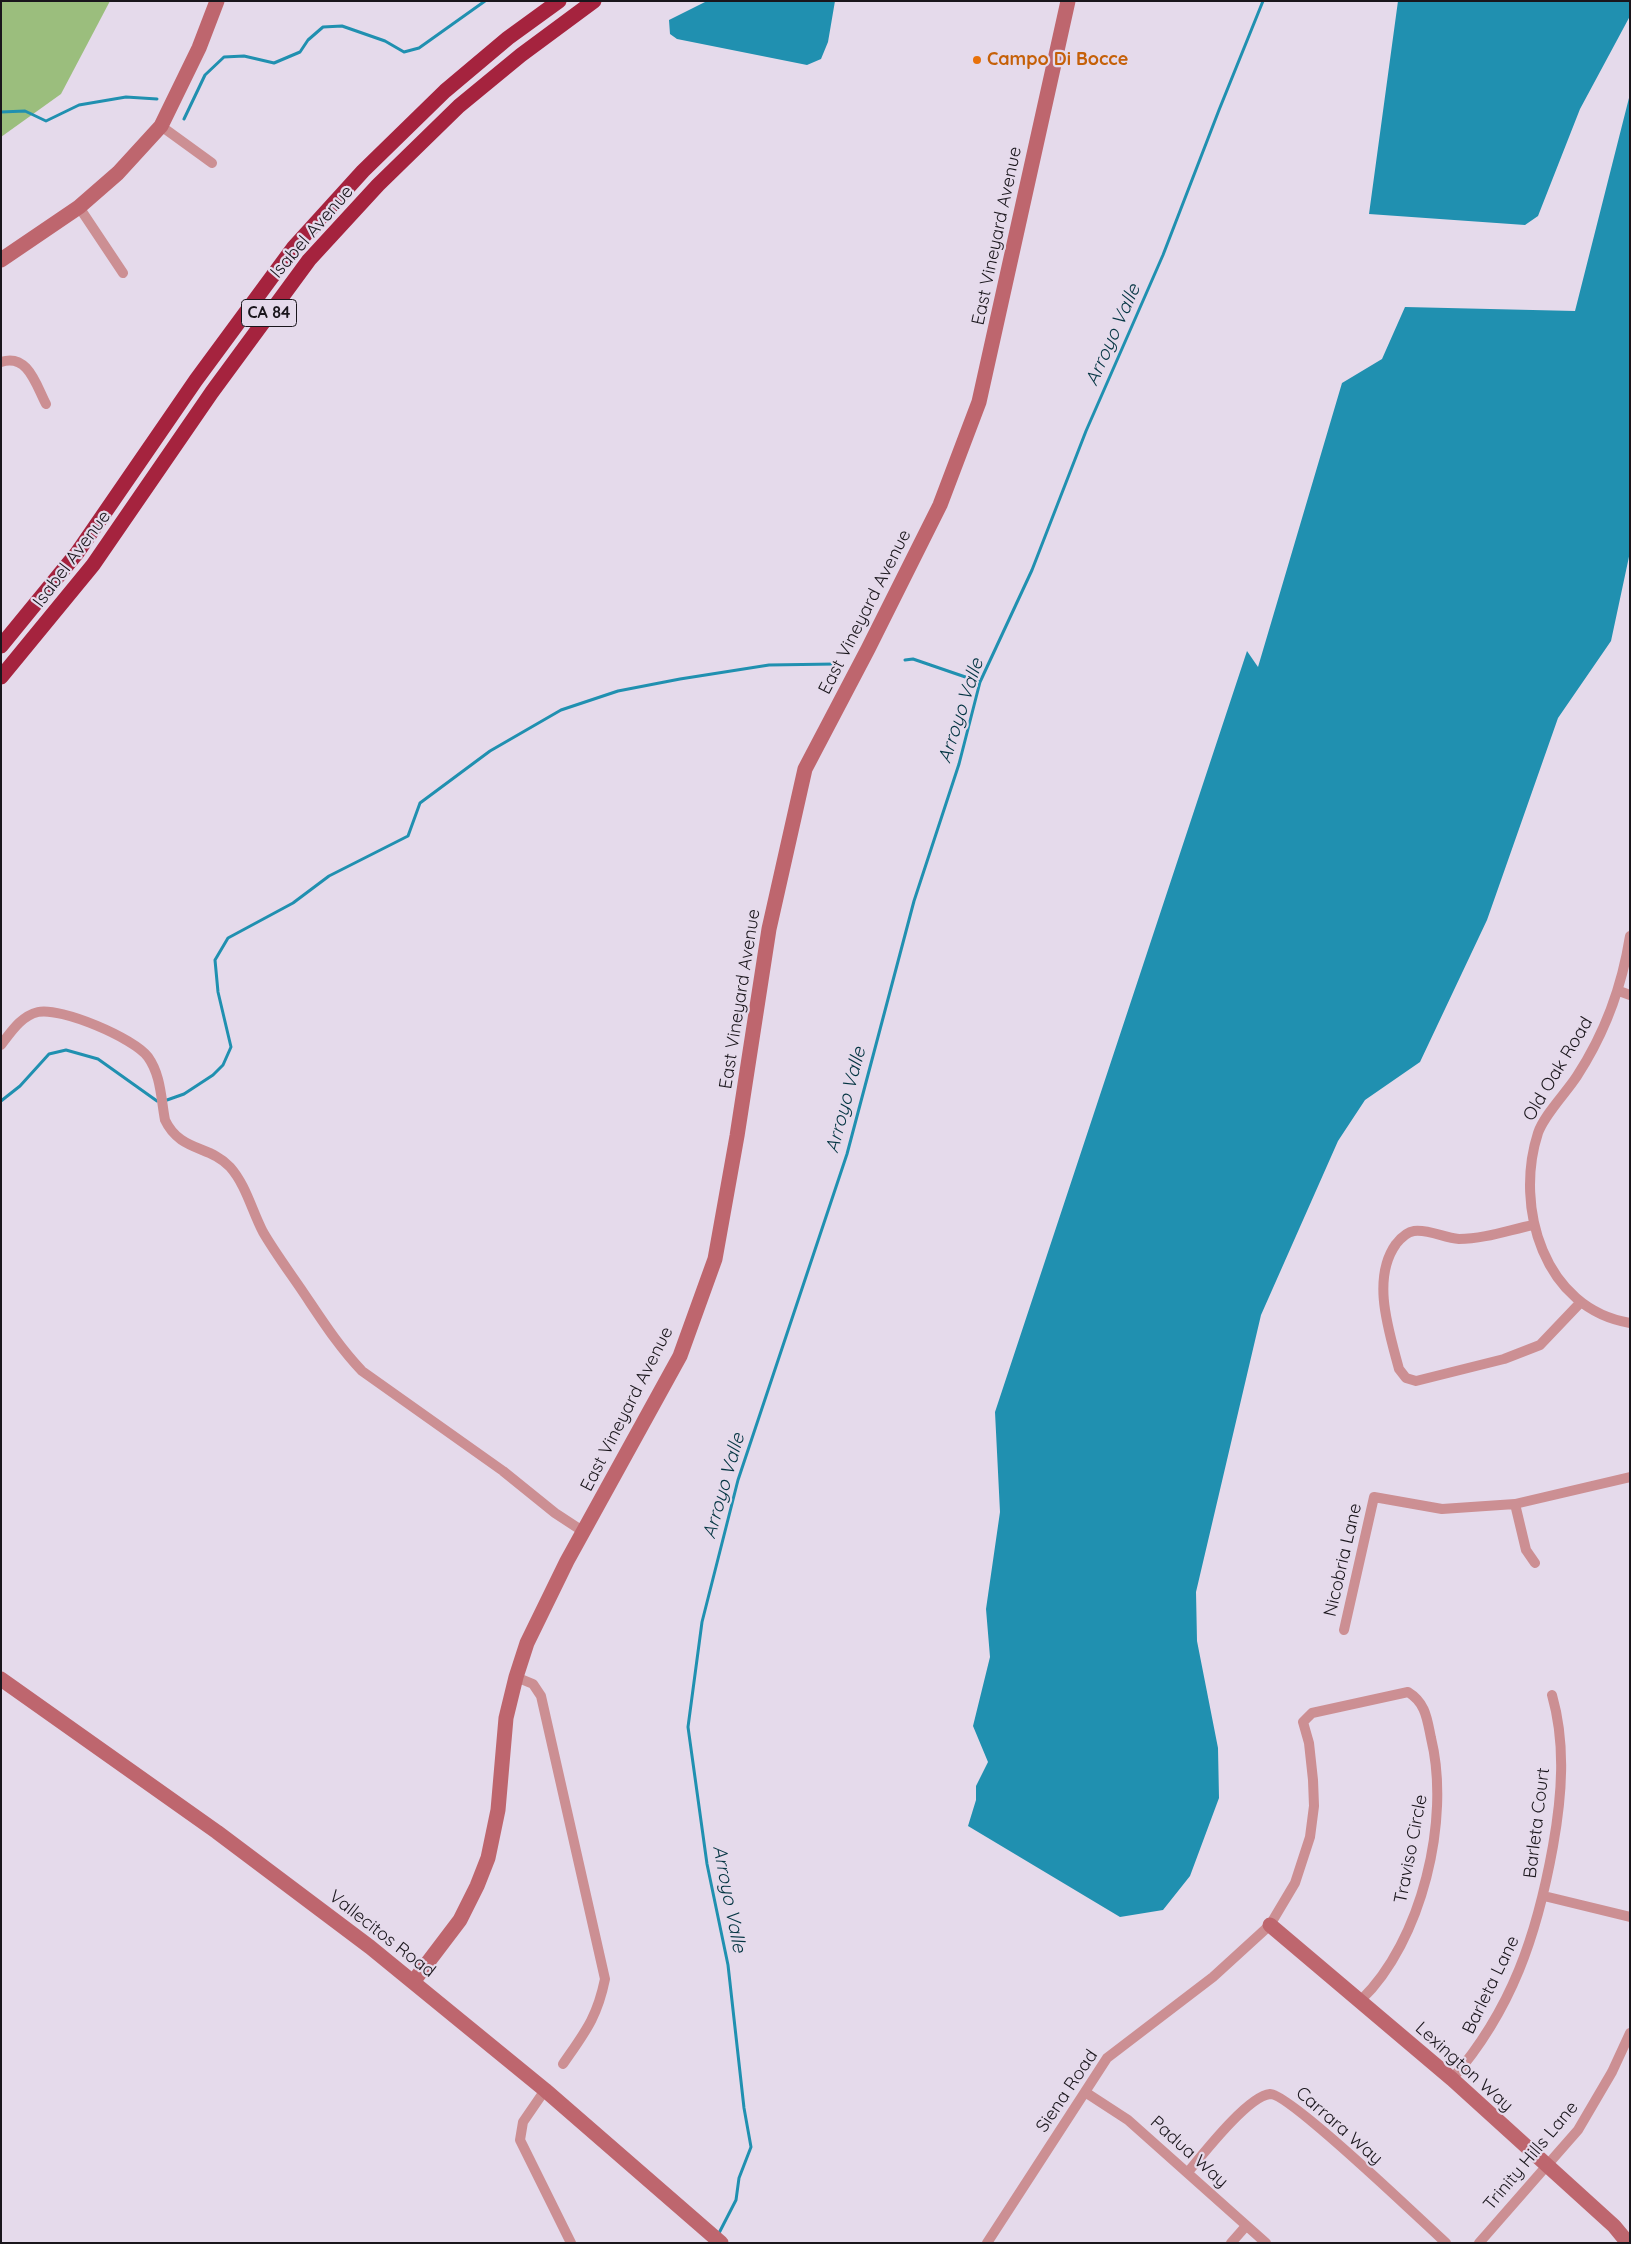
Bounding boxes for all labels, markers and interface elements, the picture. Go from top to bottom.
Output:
place label: Campo Di Bocce [987,49,1128,71]
marker: Campo Di Bocce [971,54,983,66]
street label: East Vineyard Avenue [968,145,1026,327]
street label: Isabel Avenue [266,181,358,283]
water label: Arroyo Valle [1081,281,1145,389]
road number: CA 84 [242,300,296,326]
street label: Isabel Avenue [29,506,115,612]
street label: East Vineyard Avenue [814,526,916,698]
water label: Arroyo Valle [933,656,989,766]
street label: East Vineyard Avenue [715,907,765,1091]
street label: Old Oak Road [1518,1013,1598,1125]
water label: Arroyo Valle [821,1045,871,1155]
street label: East Vineyard Avenue [576,1323,678,1495]
water label: Arroyo Valle [698,1431,750,1541]
street label: Nicobria Lane [1319,1501,1367,1619]
street label: Barleta Court [1519,1766,1555,1880]
street label: Traviso Circle [1390,1793,1432,1905]
water label: Arroyo Valle [707,1844,751,1954]
street label: Vallecitos Road [325,1886,439,1982]
street label: Barleta Lane [1458,1932,1524,2038]
street label: Lexington Way [1411,2017,1517,2117]
street label: Siena Road [1031,2046,1103,2136]
street label: Carrara Way [1291,2082,1387,2170]
street label: Trinity Hills Lane [1479,2097,1583,2215]
street label: Padua Way [1146,2111,1232,2193]

